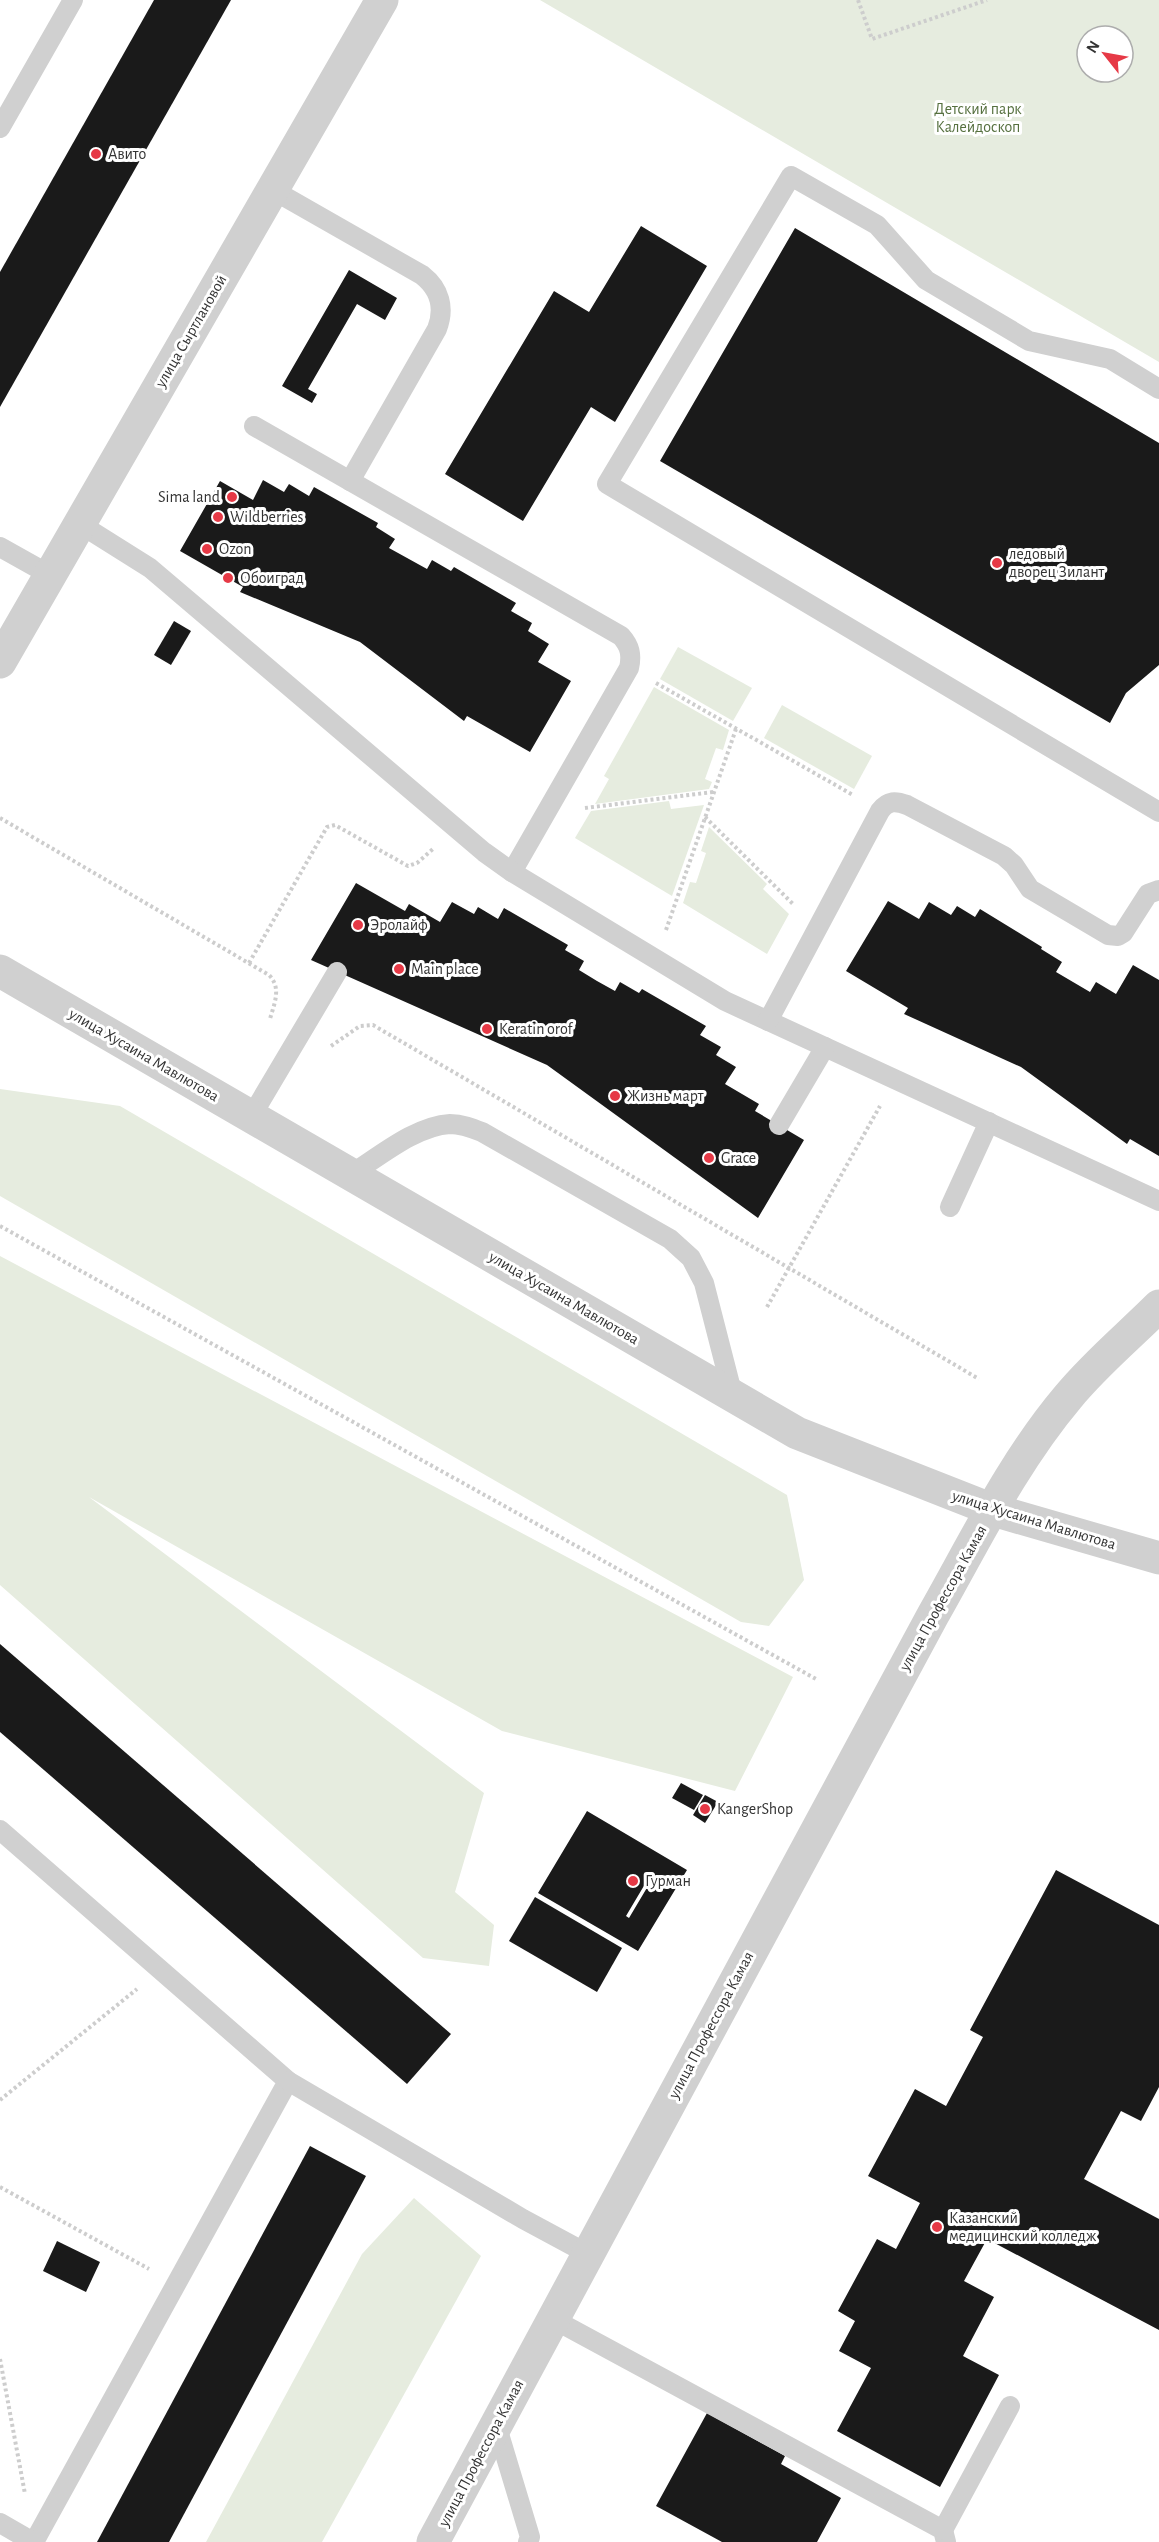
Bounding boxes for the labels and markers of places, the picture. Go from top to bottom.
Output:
place label: Авито [108,146,146,162]
marker: Авито [89,147,103,161]
place label: Sima land [158,489,220,505]
marker: Sima land [225,490,239,504]
place label: Wildberries [230,509,304,525]
marker: Wildberries [211,510,225,524]
place label: Ozon [219,541,251,557]
marker: Ozon [200,542,214,556]
place label: ледовый дворец Зилант [1009,546,1105,580]
marker: ледовый дворец Зилант [990,556,1004,570]
place label: Обоиград [240,570,304,586]
marker: Обоиград [221,571,235,585]
place label: Эролайф [370,917,428,933]
marker: Эролайф [351,918,365,932]
place label: Main place [411,961,479,977]
marker: Main place [392,962,406,976]
place label: Keratin orof [499,1021,573,1037]
marker: Keratin orof [480,1022,494,1036]
place label: Жизнь март [627,1088,704,1104]
marker: Жизнь март [608,1089,622,1103]
place label: Grace [721,1150,756,1166]
marker: Grace [702,1151,716,1165]
place label: KangerShop [717,1801,793,1817]
marker: KangerShop [698,1802,712,1816]
place label: Гурман [645,1873,691,1890]
marker: Гурман [626,1874,640,1888]
place label: Казанский медицинский колледж [949,2210,1097,2244]
marker: Казанский медицинский колледж [930,2220,944,2234]

